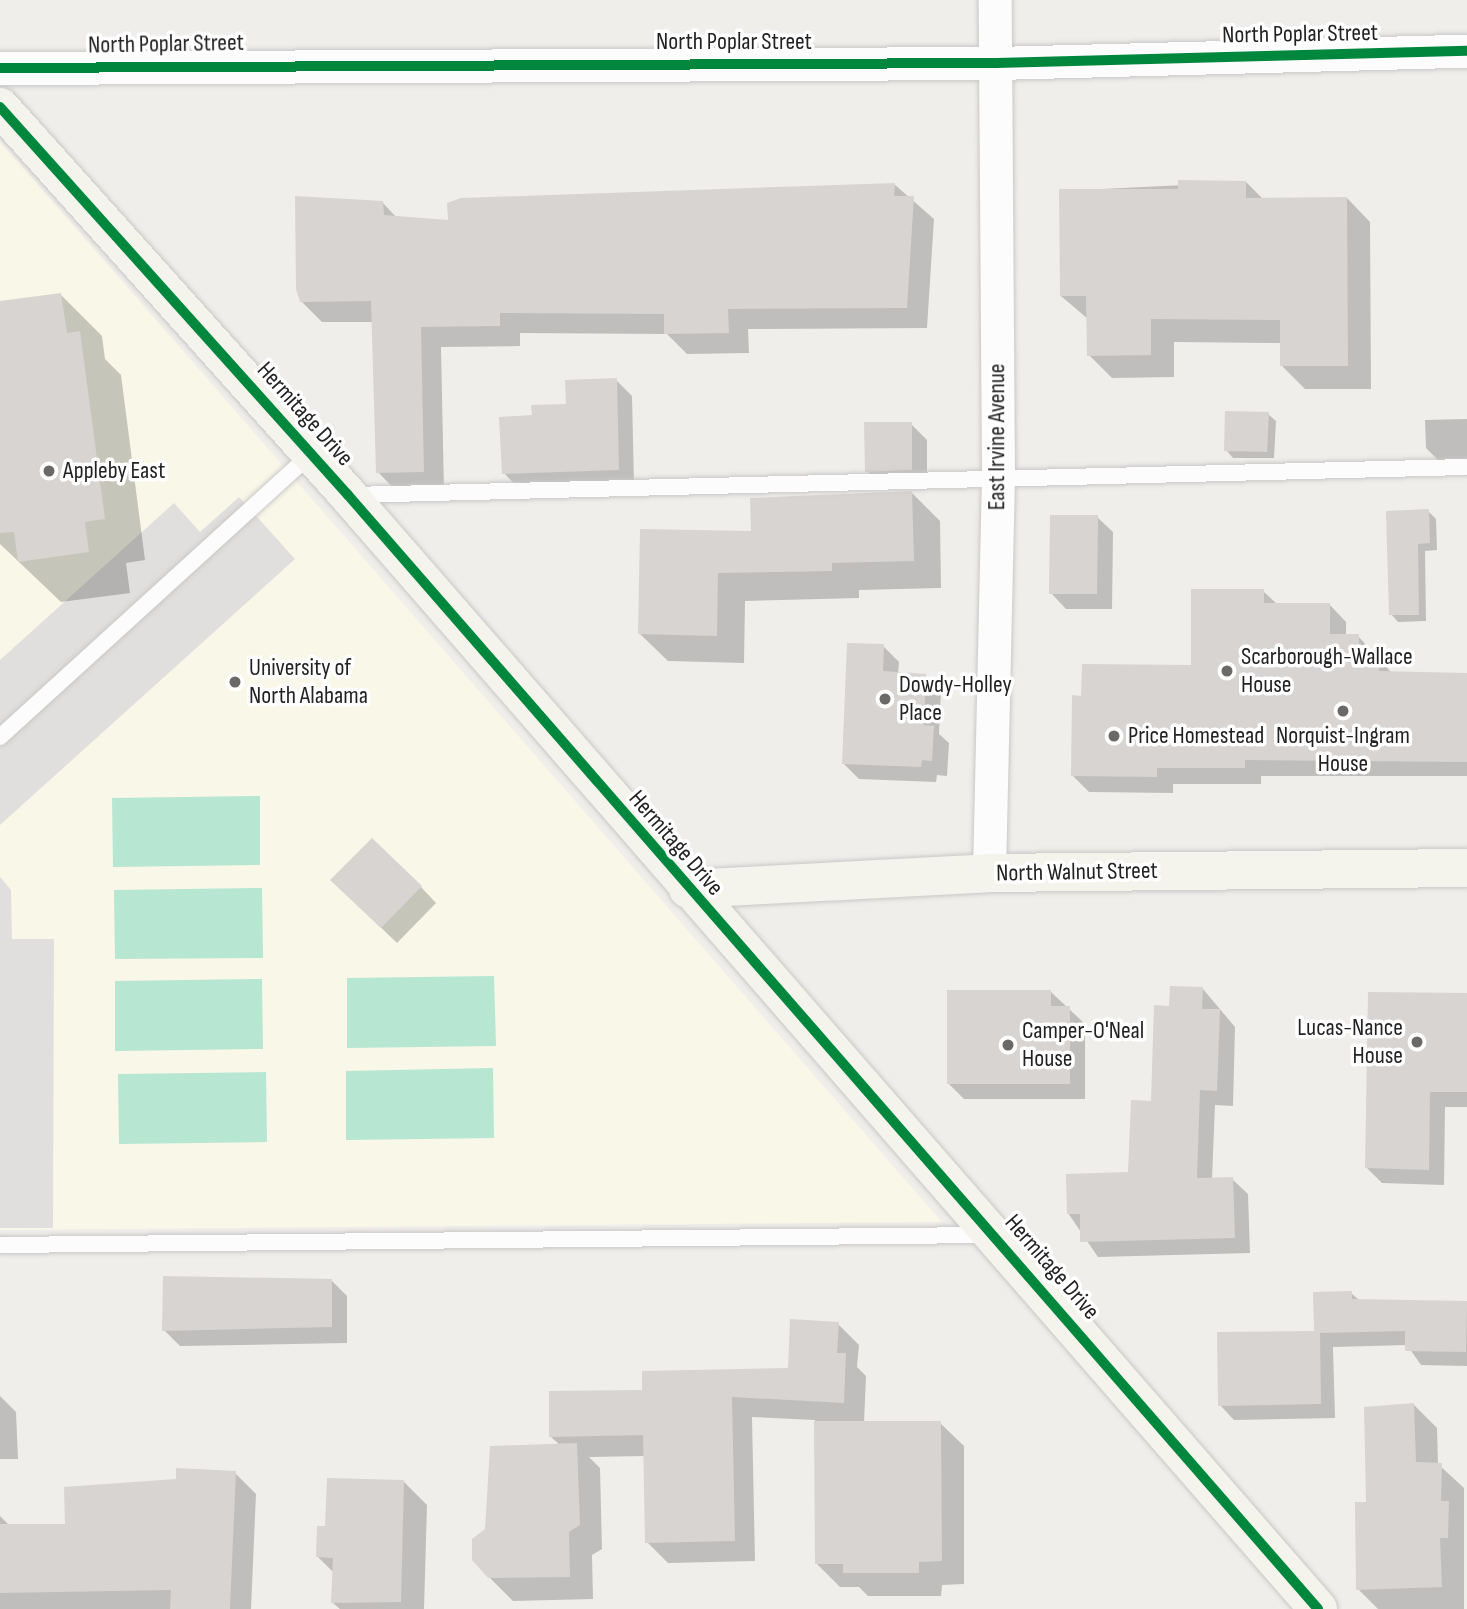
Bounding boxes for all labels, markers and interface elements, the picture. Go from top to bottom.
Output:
street label: North Poplar Street [1222,18,1378,50]
street label: North Poplar Street [88,28,244,60]
street label: North Poplar Street [656,28,812,56]
street label: Hermitage Drive [251,356,359,472]
street label: East Irvine Avenue [983,364,1011,510]
place label: Appleby East [63,457,165,485]
marker: Appleby East [41,463,57,479]
place label: Scarborough-Wallace House [1241,643,1413,699]
place label: University of North Alabama [249,654,368,710]
marker: Scarborough-Wallace House [1219,663,1235,679]
place label: Dowdy-Holley Place [899,671,1012,727]
marker: University of North Alabama [227,674,243,690]
marker: Dowdy-Holley Place [877,691,893,707]
marker: Norquist-Ingram House [1335,703,1351,719]
place label: Price Homestead [1128,722,1264,750]
place label: Norquist-Ingram House [1276,722,1410,778]
marker: Price Homestead [1106,728,1122,744]
street label: Hermitage Drive [623,785,729,901]
street label: North Walnut Street [996,856,1158,888]
place label: Lucas-Nance House [1297,1014,1403,1070]
place label: Camper-O'Neal House [1022,1017,1144,1073]
marker: Lucas-Nance House [1409,1034,1425,1050]
marker: Camper-O'Neal House [1000,1037,1016,1053]
street label: Hermitage Drive [999,1209,1105,1325]

